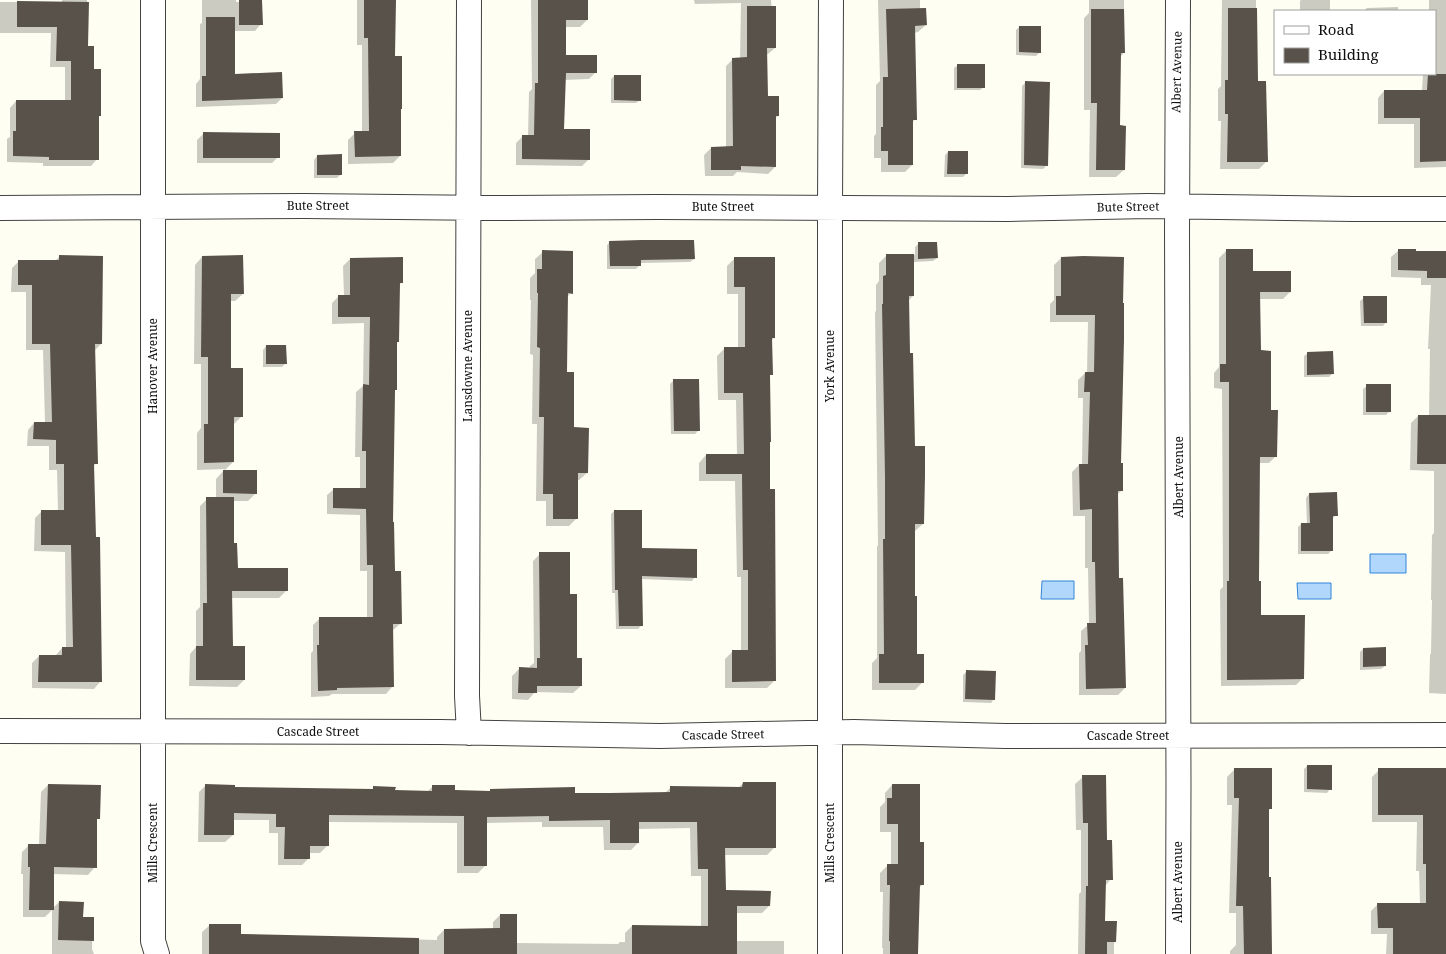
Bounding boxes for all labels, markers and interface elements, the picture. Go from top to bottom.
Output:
legend [1274,10,1436,75]
text: Road [1318,19,1354,39]
street label: Albert Avenue [1167,31,1186,113]
text: Building [1318,44,1379,64]
street label: Bute Street [287,197,349,214]
street label: Bute Street [1096,197,1159,216]
street label: Bute Street [692,198,754,215]
street label: Lansdowne Avenue [459,310,476,422]
street label: Hanover Avenue [144,318,161,414]
street label: York Avenue [821,330,838,403]
street label: Albert Avenue [1170,436,1187,518]
street label: Cascade Street [277,723,359,740]
street label: Cascade Street [682,725,764,744]
street label: Cascade Street [1087,727,1169,744]
street label: Mills Crescent [144,803,161,883]
street label: Mills Crescent [821,803,838,883]
street label: Albert Avenue [1169,841,1186,923]

